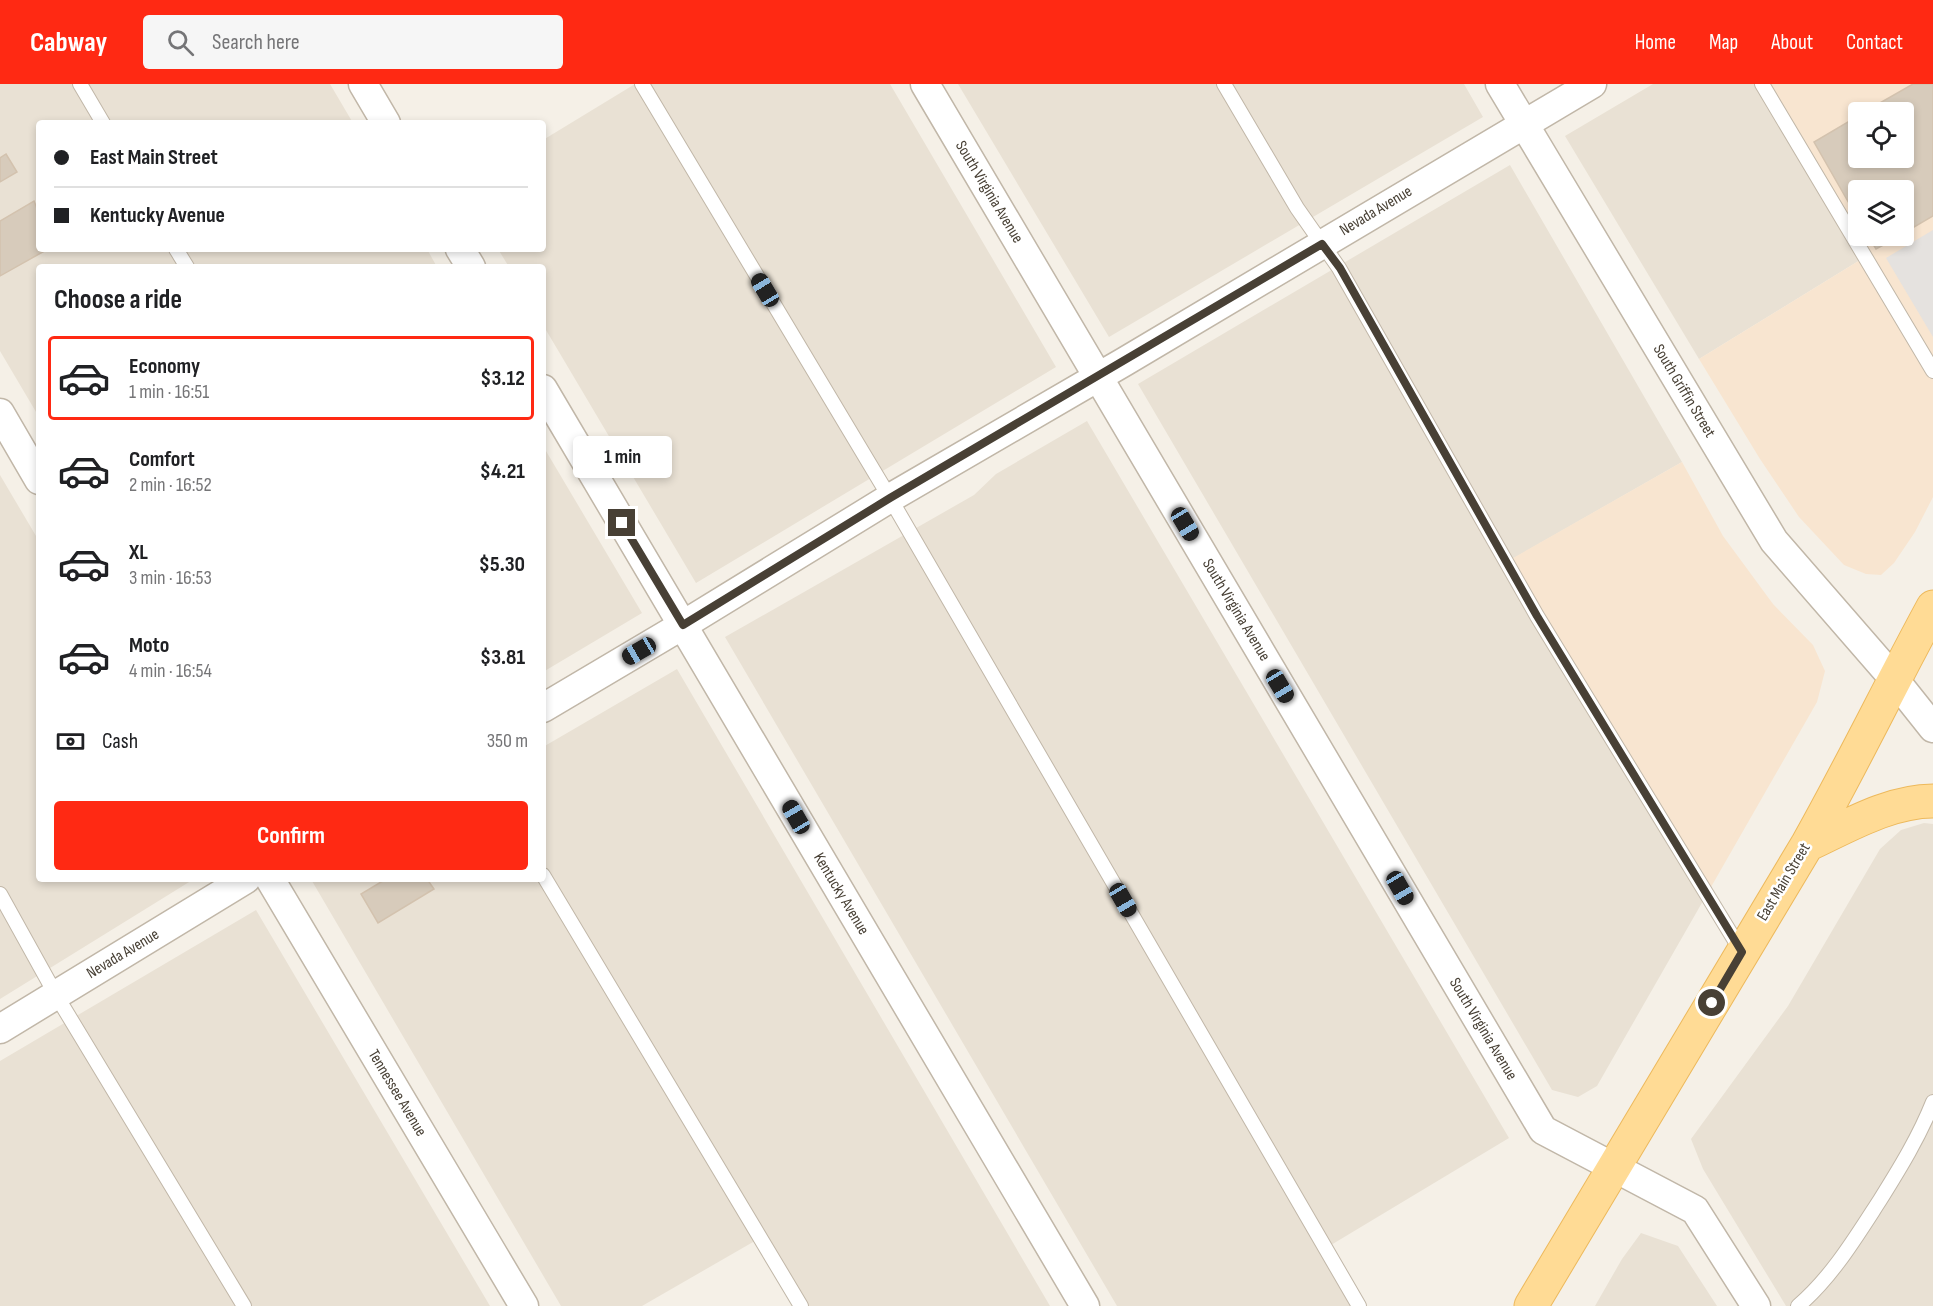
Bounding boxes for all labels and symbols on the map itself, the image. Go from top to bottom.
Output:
street label: South Virginia Avenue [951,137,1027,247]
street label: Nevada Avenue [1336,182,1416,240]
car [748,270,782,310]
street label: South Griffin Street [1649,341,1719,441]
callout: 1 min [572,436,672,478]
car [1168,504,1202,544]
route end [608,509,635,536]
street label: South Virginia Avenue [1198,555,1274,665]
car [619,634,659,668]
car [1263,666,1297,706]
car [779,797,813,837]
street label: East Main Street [1753,840,1815,924]
street label: Kentucky Avenue [809,850,873,938]
car [1383,868,1417,908]
car [1106,880,1140,920]
street label: Nevada Avenue [83,925,163,983]
street label: South Virginia Avenue [1445,974,1521,1084]
route start [1698,989,1725,1016]
street label: Tennessee Avenue [364,1046,430,1140]

